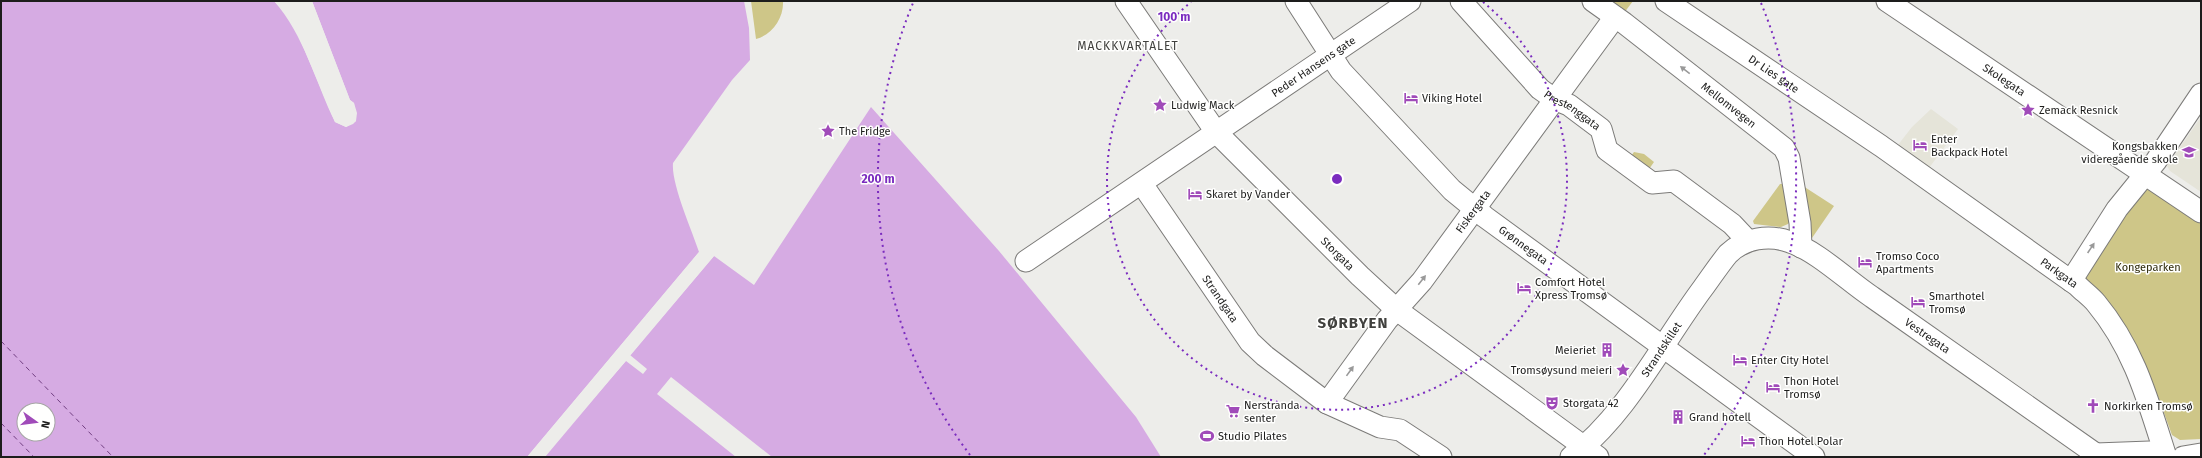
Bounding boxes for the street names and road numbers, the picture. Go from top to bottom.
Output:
street label: Peder Hansens gate [1269,34,1358,100]
street label: Dr Lies gate [1746,52,1801,96]
street label: Skolegata [1980,61,2028,99]
street label: Mellomvegen [1698,80,1759,131]
street label: Prestenggata [1541,88,1603,133]
street label: Fiskergata [1453,188,1493,236]
street label: Grønnegata [1496,223,1550,268]
street label: Storgata [1318,235,1357,273]
street label: Parkgata [2038,255,2080,291]
street label: Strandgata [1199,273,1241,325]
street label: Vestregata [1902,316,1952,356]
street label: Strandskillet [1639,320,1684,380]

